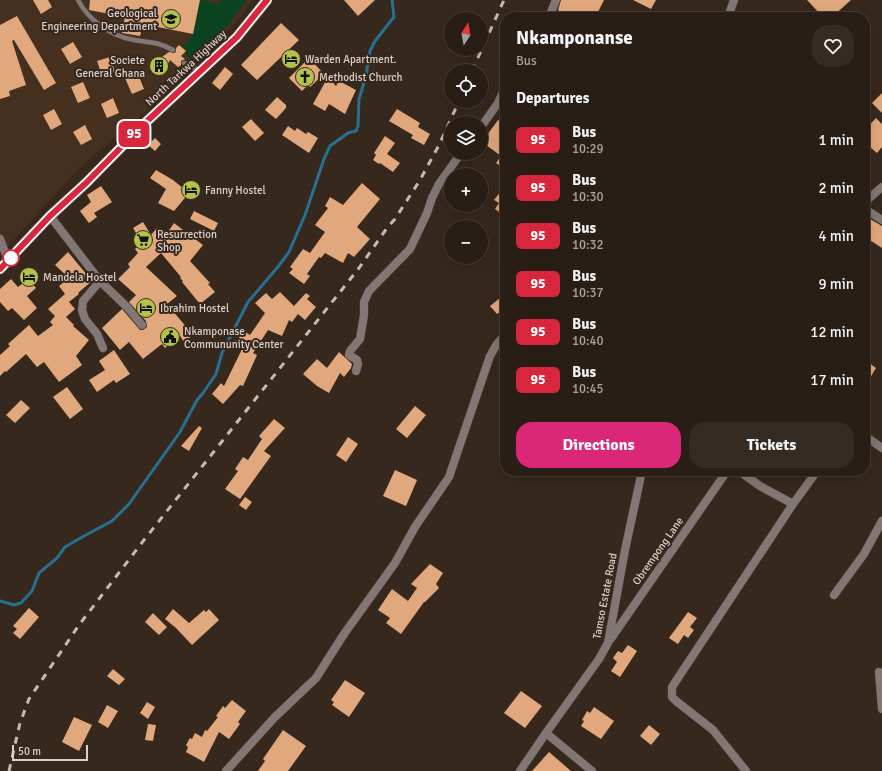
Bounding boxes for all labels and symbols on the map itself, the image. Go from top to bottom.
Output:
place label: Geological Engineering Department [41,7,157,33]
school or university icon: Geological Engineering Department [160,8,182,30]
north arrow [444,12,488,56]
street label: North Tarkwa Highway [143,27,230,109]
hotel icon: Warden Apartment. [280,48,302,70]
place label: Warden Apartment. [305,53,397,66]
place label: Societe General Ghana [76,54,145,80]
building icon: Societe General Ghana [148,55,170,77]
church icon: Methodist Church [294,66,316,88]
place label: Methodist Church [319,71,402,84]
line badge: 95 [116,121,152,147]
hotel icon: Fanny Hostel [180,179,202,201]
place label: Fanny Hostel [205,184,266,197]
place label: Resurrection Shop [157,228,217,254]
supermarket icon: Resurrection Shop [132,229,154,251]
unlabelled marker [2,249,20,267]
hotel icon: Mandela Hostel [18,266,40,288]
place label: Mandela Hostel [43,271,116,284]
hotel icon: Ibrahim Hostel [135,297,157,319]
place label: Ibrahim Hostel [160,302,229,315]
place label: Nkamponase Commununity Center [184,325,284,351]
public building icon: Nkamponase Commununity Center [159,326,181,348]
street label: Obrempong Lane [630,515,686,587]
street label: Tamso Estate Road [590,552,620,640]
scale bar [12,743,88,762]

